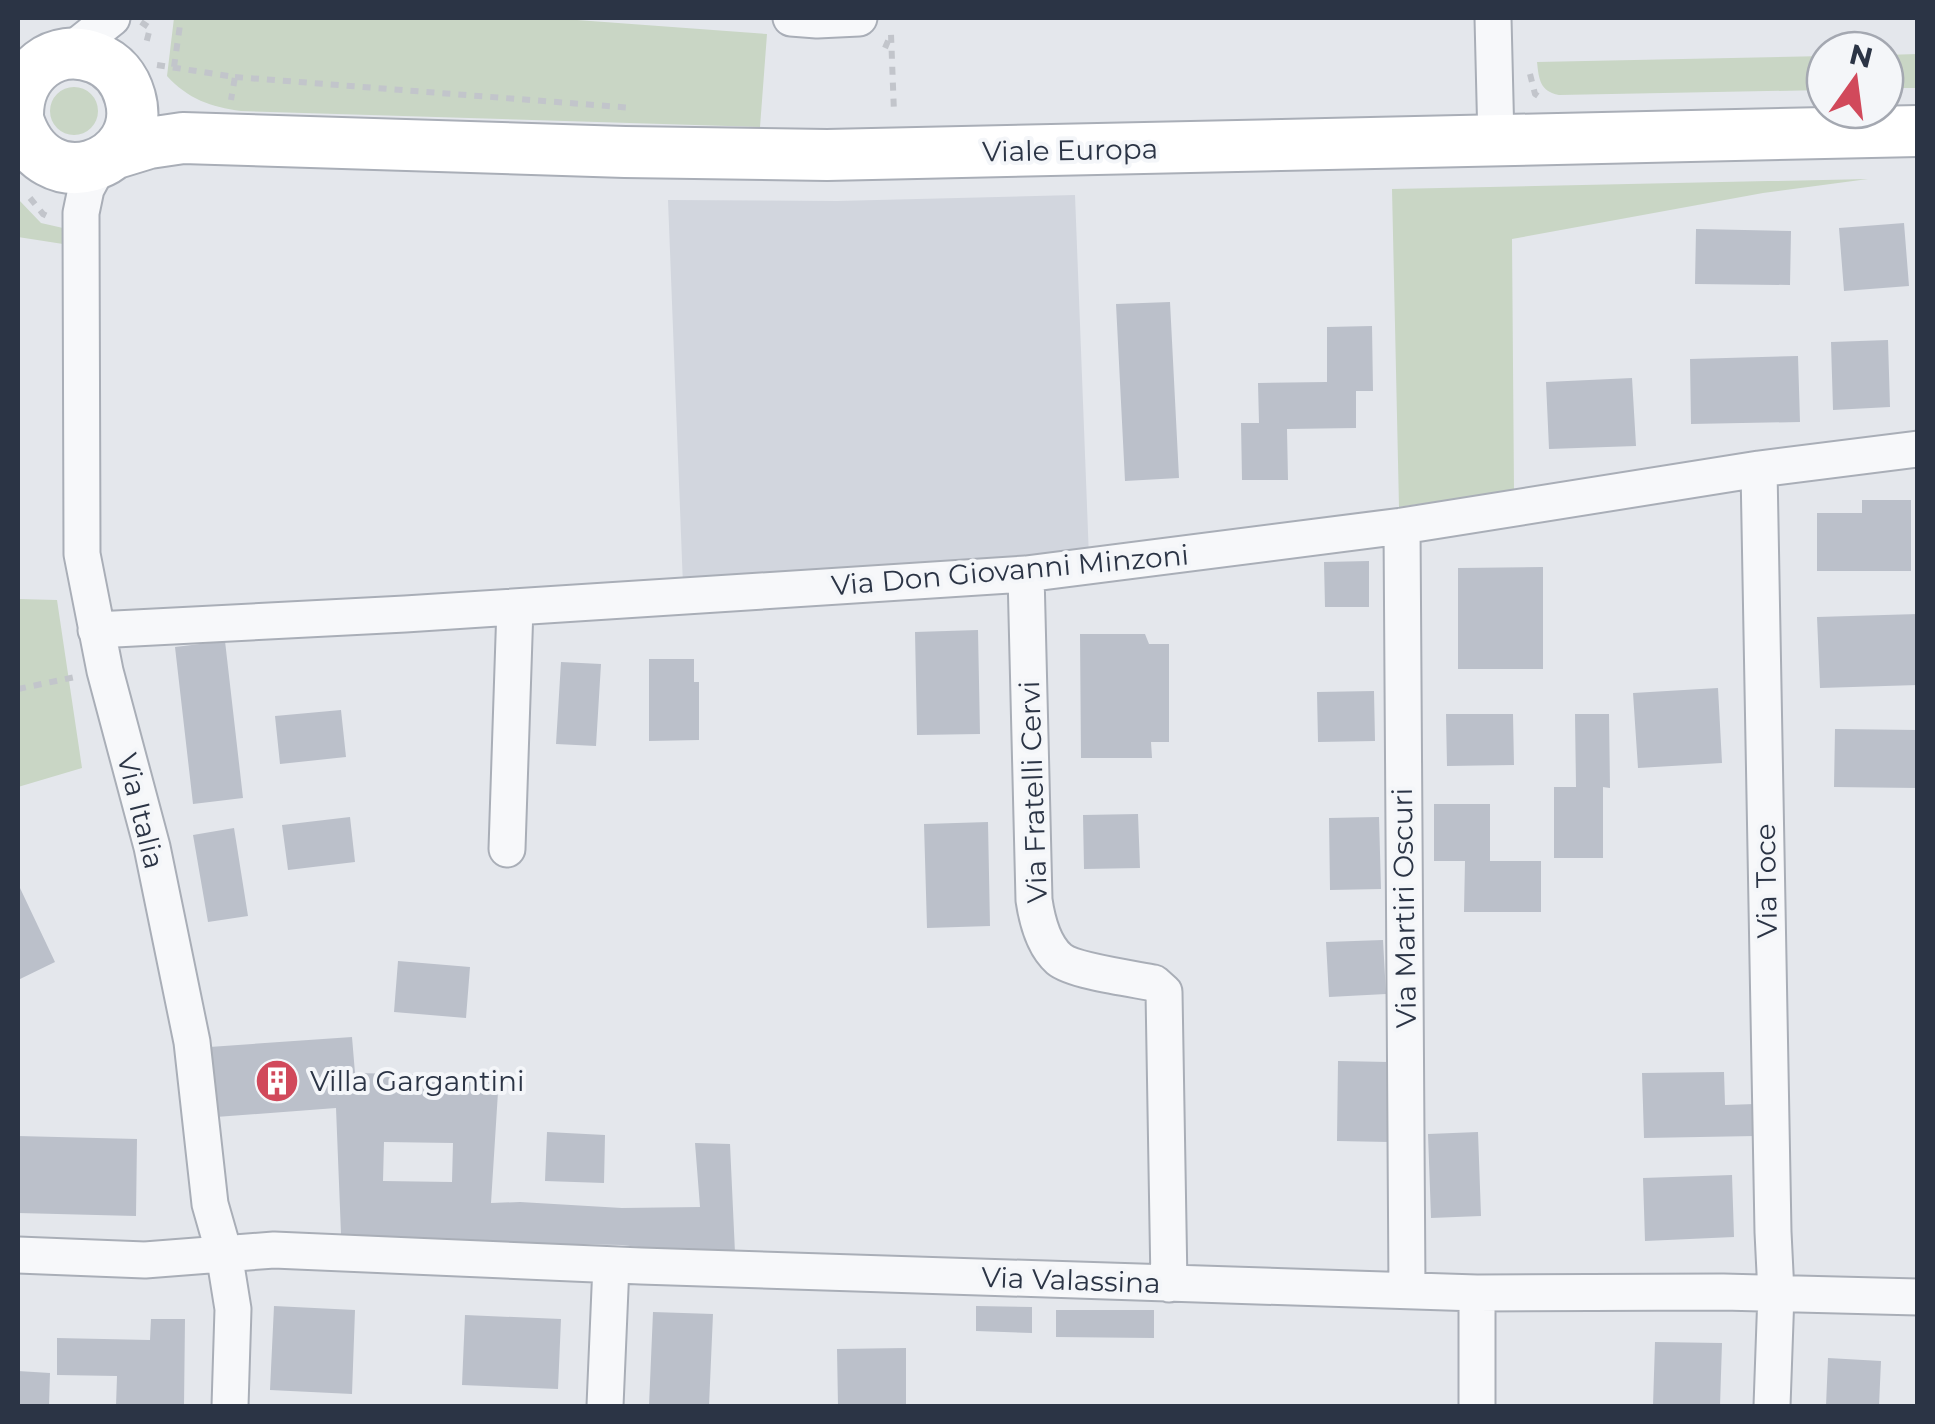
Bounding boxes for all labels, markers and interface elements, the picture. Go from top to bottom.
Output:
north arrow [1805,30,1905,130]
text: N [1846,37,1876,75]
street label: Viale Europa [982,131,1158,169]
street label: Via Don Giovanni Minzoni [830,537,1190,603]
street label: Via Fratelli Cervi [1012,680,1054,904]
street label: Via Italia [110,750,172,872]
street label: Via Martiri Oscuri [1385,788,1423,1028]
street label: Via Toce [1748,823,1784,939]
building icon: Villa Gargantini [254,1058,300,1104]
place label: Villa Gargantini [310,1064,525,1098]
street label: Via Valassina [981,1260,1161,1300]

